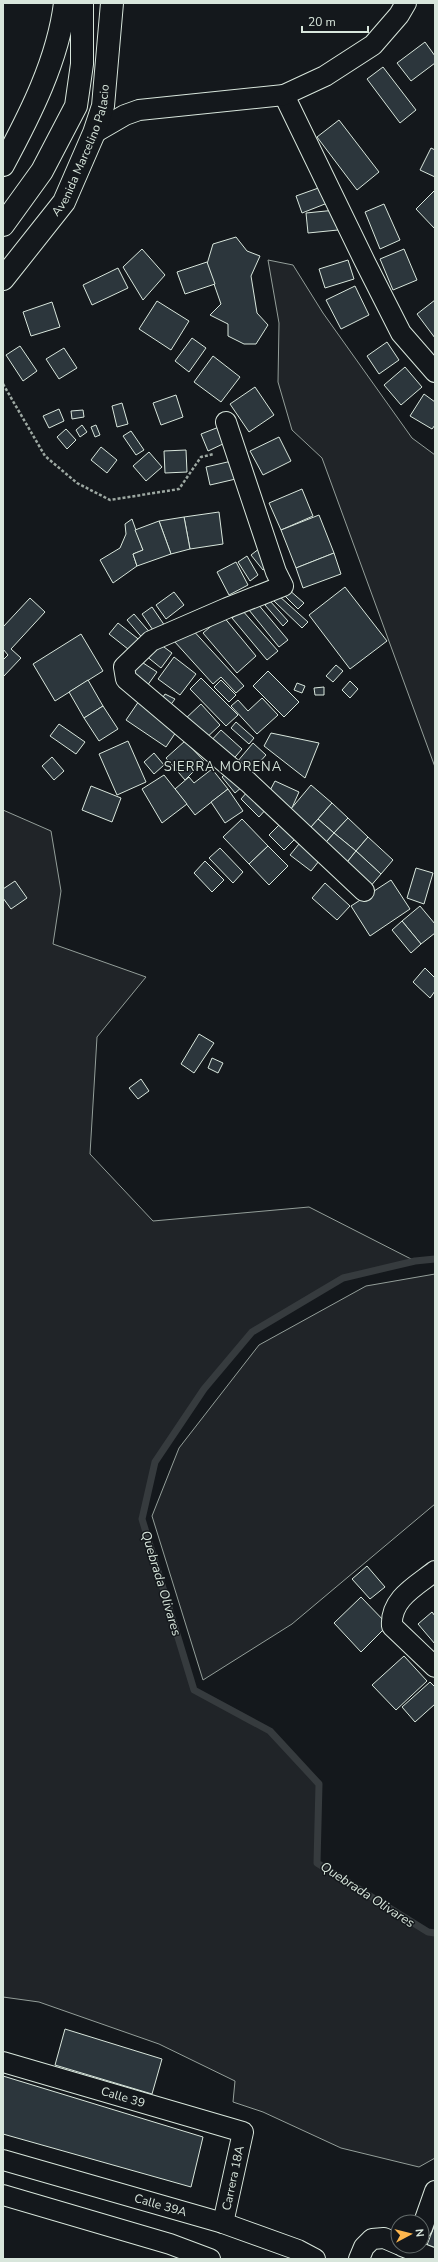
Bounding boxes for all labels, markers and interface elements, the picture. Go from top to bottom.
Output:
scale bar [302,8,368,34]
text: 20 m [308,14,336,30]
street label: Avenida Marcelino Palacio [48,83,113,219]
district label: SIERRA MORENA [164,758,282,776]
water label: Quebrada Olivares [136,1529,186,1638]
water label: Quebrada Olivares [317,1858,418,1932]
street label: Calle 39 [99,2083,147,2111]
street label: Carrera 18A [218,2144,248,2212]
street label: Calle 39A [133,2190,189,2220]
north arrow [390,2214,430,2254]
text: N [411,2228,427,2238]

